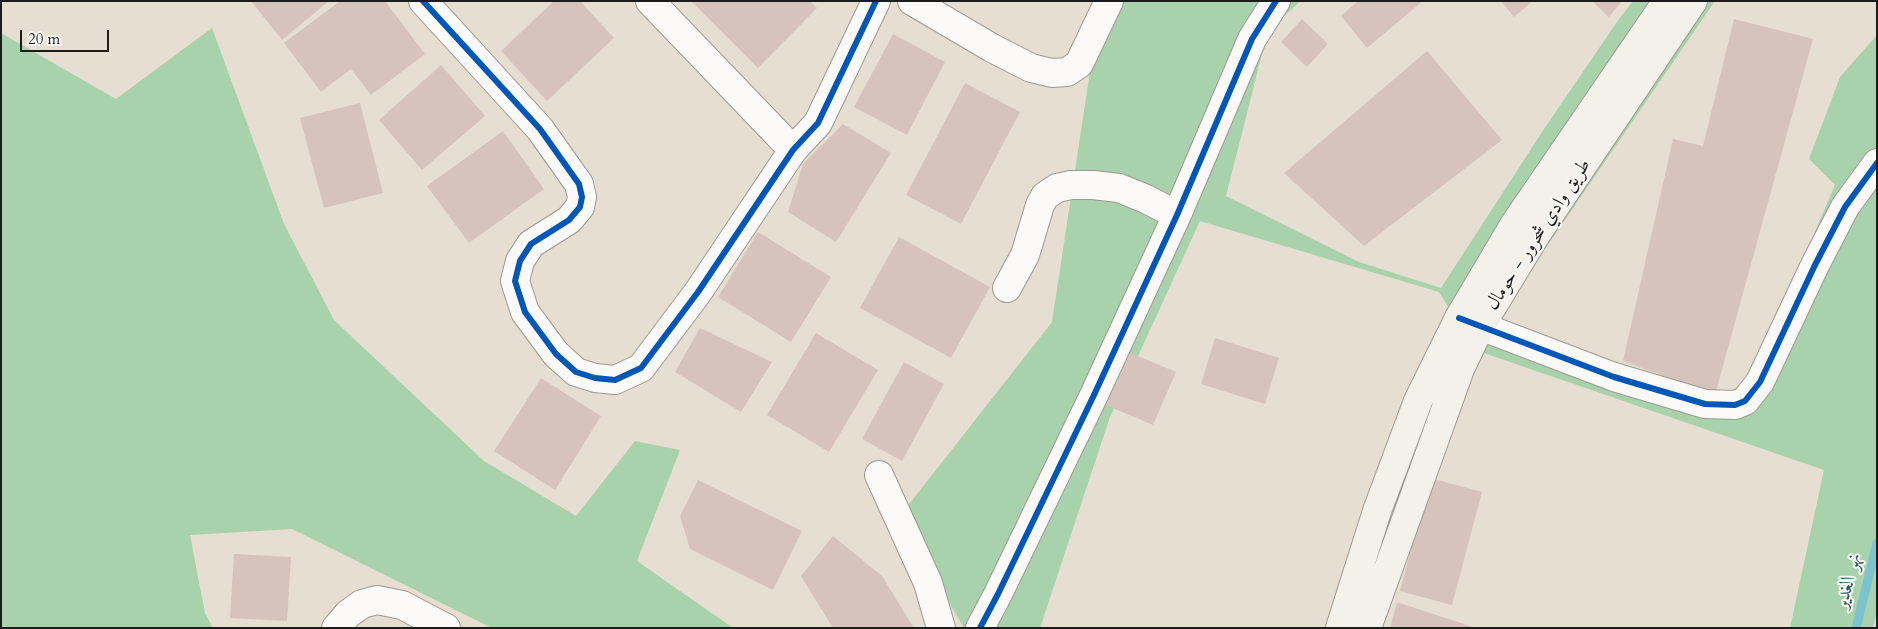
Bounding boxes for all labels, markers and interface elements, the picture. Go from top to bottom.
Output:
scale bar [22,20,111,52]
text: 20 m [28,29,60,49]
street label: طريق وادي شحرور - حومال [1482,155,1596,315]
water label: نهر الغدير [1830,550,1868,612]

